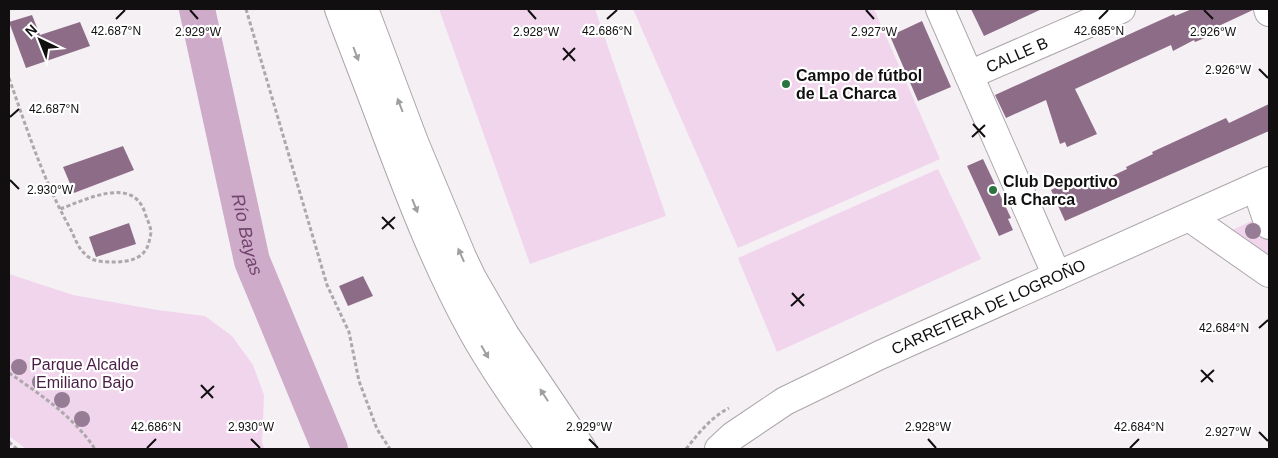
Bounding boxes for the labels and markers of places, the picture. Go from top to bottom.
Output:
place label: Campo de fútbol de La Charca [796,67,922,102]
marker: Campo de fútbol de La Charca [780,78,792,90]
place label: Club Deportivo la Charca [1003,173,1118,208]
marker: Club Deportivo la Charca [987,184,999,196]

